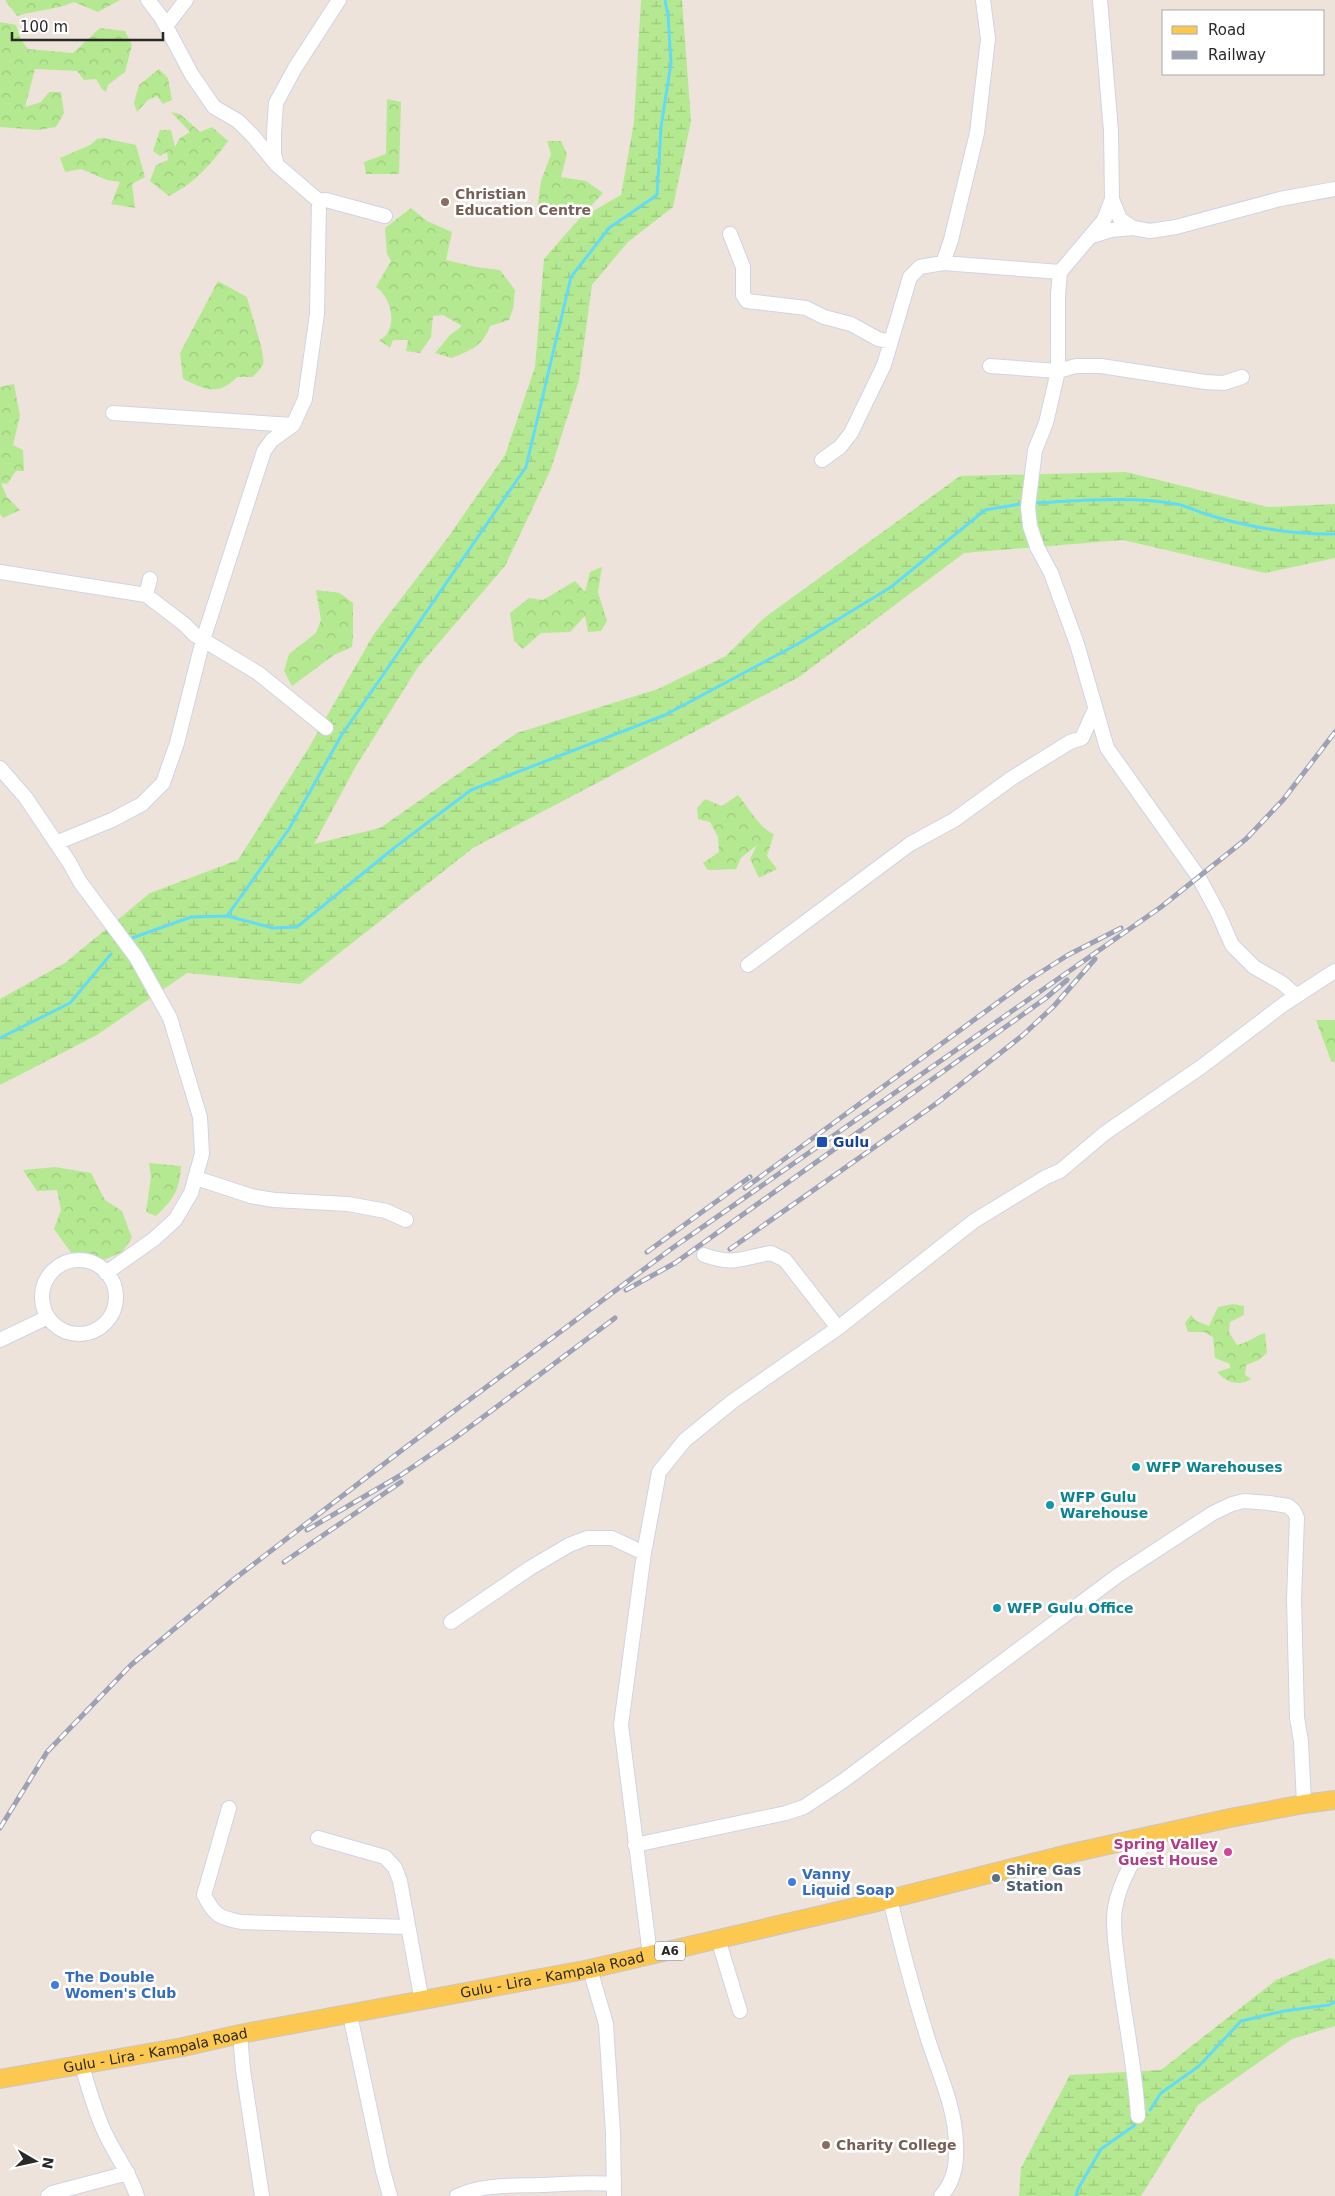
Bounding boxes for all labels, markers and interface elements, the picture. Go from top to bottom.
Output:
scale bar [12,10,164,42]
legend [1162,10,1325,75]
text: 100 m [20,18,68,36]
text: Road [1208,21,1246,39]
text: Railway [1208,46,1266,64]
place label: Christian Education Centre [455,186,591,218]
marker: Christian Education Centre [439,196,451,208]
place label: Gulu [833,1134,869,1150]
marker: Gulu [815,1135,829,1149]
place label: WFP Warehouses [1146,1459,1283,1475]
marker: WFP Warehouses [1130,1461,1142,1473]
place label: WFP Gulu Warehouse [1060,1489,1148,1521]
marker: WFP Gulu Warehouse [1044,1499,1056,1511]
place label: WFP Gulu Office [1007,1600,1134,1616]
marker: WFP Gulu Office [991,1602,1003,1614]
place label: Spring Valley Guest House [1114,1836,1218,1868]
marker: Spring Valley Guest House [1222,1846,1234,1858]
place label: Shire Gas Station [1006,1862,1081,1894]
place label: Vanny Liquid Soap [802,1866,895,1898]
marker: Shire Gas Station [990,1872,1002,1884]
marker: Vanny Liquid Soap [786,1876,798,1888]
road number: A6 [655,1942,685,1960]
street label: Gulu - Lira - Kampala Road [459,1949,646,2001]
place label: The Double Women's Club [65,1969,176,2001]
marker: The Double Women's Club [49,1979,61,1991]
street label: Gulu - Lira - Kampala Road [62,2025,249,2076]
north arrow [10,2136,60,2186]
place label: Charity College [836,2137,957,2153]
marker: Charity College [820,2139,832,2151]
text: N [39,2156,57,2170]

